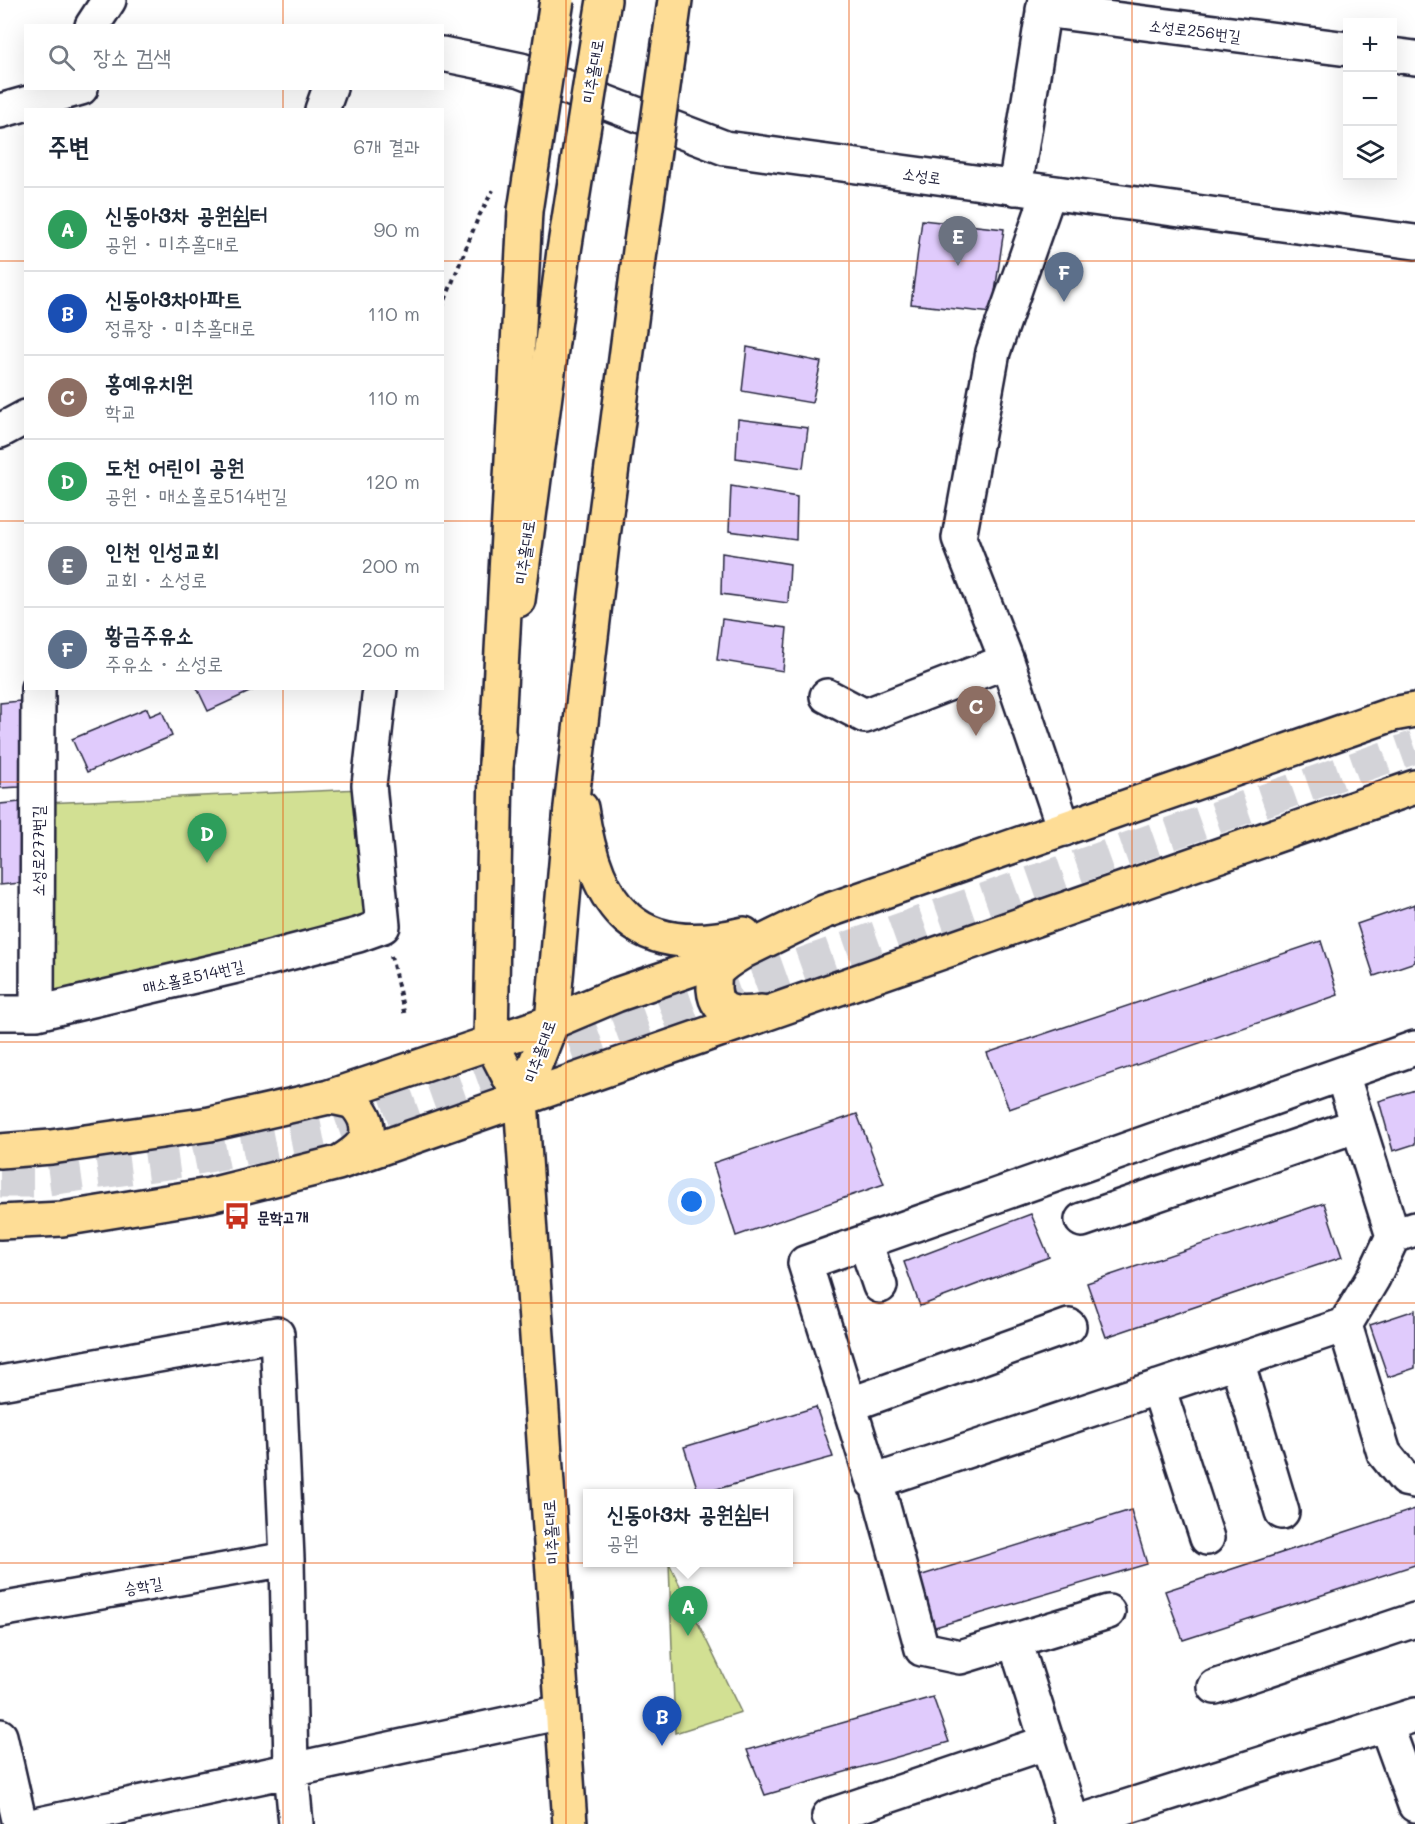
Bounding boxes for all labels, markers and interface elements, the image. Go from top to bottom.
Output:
street label: 소성로256번길 [1148,14,1242,46]
map controls [1343,18,1397,180]
button: + [1343,18,1397,72]
search box [24,24,444,90]
street label: 미추홀대로 [577,38,607,104]
icon: search [45,41,78,74]
text: 장소 검색 [93,42,171,71]
button: − [1343,72,1397,126]
button: layers [1343,126,1397,180]
text: 주변 [48,129,90,163]
text: 6개 결과 [353,133,420,159]
street label: 소성로 [901,162,943,188]
text: 신동아3차 공원쉼터 [105,200,268,229]
text: A [61,216,74,242]
text: 90 m [374,216,420,242]
pin: E [938,216,978,266]
text: 공원 · 미추홀대로 [105,230,239,256]
pin: F [1044,252,1084,302]
text: 신동아3차아파트 [105,284,242,313]
text: B [61,300,74,326]
text: 110 m [367,300,420,326]
text: 정류장 · 미추홀대로 [105,314,255,340]
text: 홍예유치원 [105,368,194,397]
text: C [60,384,75,410]
text: 110 m [367,384,420,410]
text: 학교 [105,398,137,424]
text: 도천 어린이 공원 [105,452,245,481]
text: D [60,468,75,494]
text: 120 m [365,468,420,494]
text: 공원 · 매소홀로514번길 [105,482,288,508]
street label: 미추홀대로 [509,519,539,585]
text: 인천 인성교회 [105,536,219,565]
text: E [61,552,74,578]
text: 200 m [362,552,420,578]
text: 교회 · 소성로 [105,566,207,592]
text: 황금주유소 [105,620,194,649]
text: F [61,636,74,662]
text: 200 m [362,636,420,662]
text: 주유소 · 소성로 [105,650,223,676]
pin: C [956,686,996,736]
street label: 소성로277번길 [27,805,48,897]
pin: D [188,814,226,863]
street label: 매소홀로514번길 [140,954,246,998]
street label: 미추홀대로 [519,1017,559,1085]
your location [677,1187,706,1216]
bus stop icon: 문학고개 [222,1201,252,1231]
place label: 문학고개 [257,1206,309,1227]
popup [583,1489,793,1567]
street label: 미추홀대로 [537,1499,563,1565]
text: 신동아3차 공원쉼터 [607,1499,769,1528]
text: 공원 [607,1529,639,1555]
street label: 승학길 [122,1571,164,1599]
pin: A [668,1586,708,1636]
pin: B [642,1696,682,1746]

